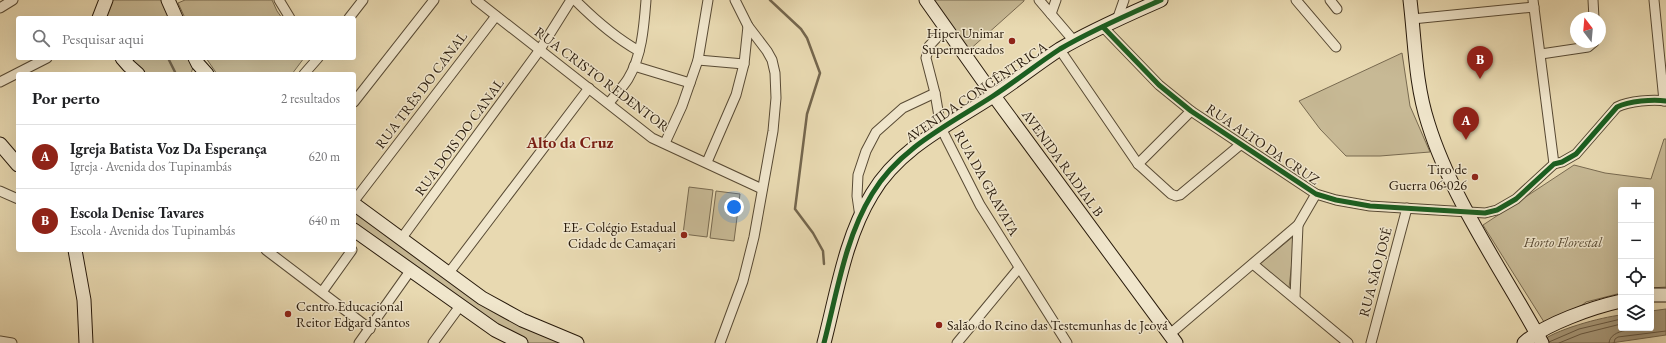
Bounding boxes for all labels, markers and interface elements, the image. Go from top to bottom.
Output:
north arrow [1570,12,1606,48]
search box [16,16,356,60]
street label: RUA CRISTO REDENTOR [531,23,674,136]
place label: Hiper Unimar Supermercados [922,24,1004,58]
icon: search [30,27,52,49]
street label: RUA TRÊS DO CANAL [371,27,471,152]
text: Pesquisar aqui [62,29,144,48]
marker: Hiper Unimar Supermercados [1007,36,1017,46]
street label: AVENIDA CONCÊNTRICA [901,37,1051,147]
pin: B [1467,46,1493,79]
street label: RUA DOIS DO CANAL [410,74,508,199]
text: Por perto [32,87,100,109]
text: 2 resultados [281,90,340,107]
street label: RUA ALTO DA CRUZ [1203,99,1324,189]
street label: AVENIDA RADIAL B [1018,105,1108,220]
pin: A [1453,107,1479,140]
street label: RUA DA GRAVATA [951,127,1024,239]
district label: Alto da Cruz [525,132,614,153]
text: Igreja Batista Voz Da Esperança [70,139,267,158]
text: A [40,148,50,165]
text: 620 m [309,148,340,165]
text: Igreja · Avenida dos Tupinambás [70,158,232,175]
place label: Tiro de Guerra 06-026 [1389,160,1468,194]
marker: Tiro de Guerra 06-026 [1470,172,1480,182]
map controls [1618,187,1654,331]
button: + [1618,187,1654,223]
your location [724,197,744,217]
text: Escola Denise Tavares [70,203,204,222]
text: B [41,212,49,229]
text: 640 m [309,212,340,229]
place label: EE- Colégio Estadual Cidade de Camaçari [563,218,677,252]
text: Escola · Avenida dos Tupinambás [70,222,235,239]
button: − [1618,223,1654,259]
street label: RUA SÃO JOSÉ [1354,225,1396,319]
marker: EE- Colégio Estadual Cidade de Camaçari [679,230,689,240]
park label: Horto Florestal [1523,233,1603,251]
button: locate [1618,259,1654,295]
button: layers [1618,295,1654,331]
place label: Centro Educacional Reitor Edgard Santos [296,297,410,331]
marker: Centro Educacional Reitor Edgard Santos [283,309,293,319]
place label: Salão do Reino das Testemunhas de Jeová [947,316,1168,334]
marker: Salão do Reino das Testemunhas de Jeová [934,320,944,330]

